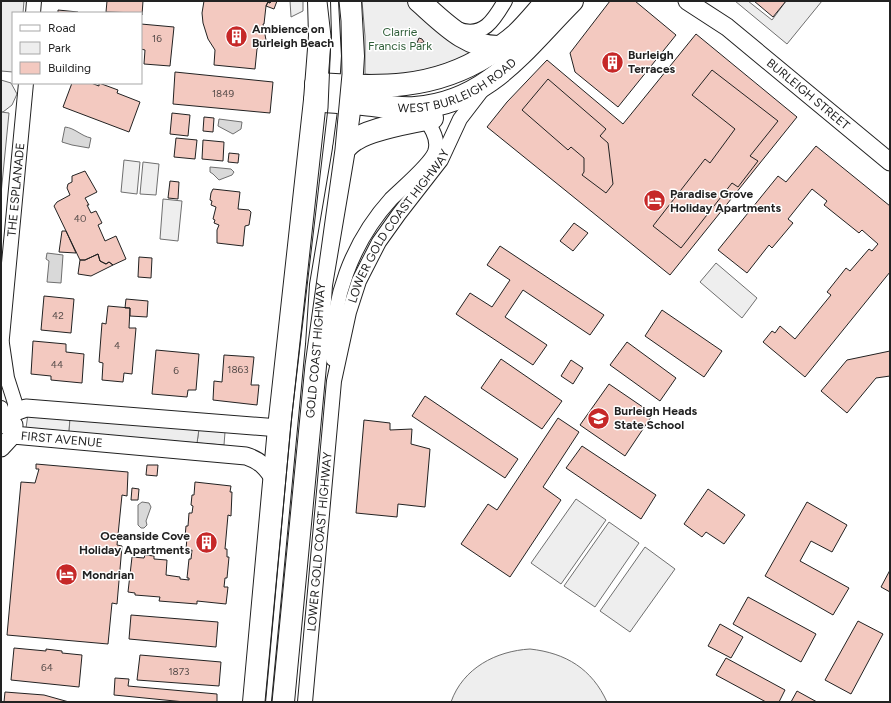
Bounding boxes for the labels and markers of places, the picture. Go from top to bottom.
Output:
place label: Ambience on Burleigh Beach [252,22,334,50]
building icon: Ambience on Burleigh Beach [223,23,249,49]
place label: Burleigh Terraces [628,48,676,76]
building icon: Burleigh Terraces [600,49,626,75]
place label: Paradise Grove Holiday Apartments [670,187,782,215]
hotel icon: Paradise Grove Holiday Apartments [641,188,667,214]
place label: Burleigh Heads State School [614,404,698,432]
school or university icon: Burleigh Heads State School [585,405,611,431]
place label: Oceanside Cove Holiday Apartments [79,529,190,557]
building icon: Oceanside Cove Holiday Apartments [193,530,219,556]
hotel icon: Mondrian [53,562,79,588]
place label: Mondrian [82,568,134,582]

